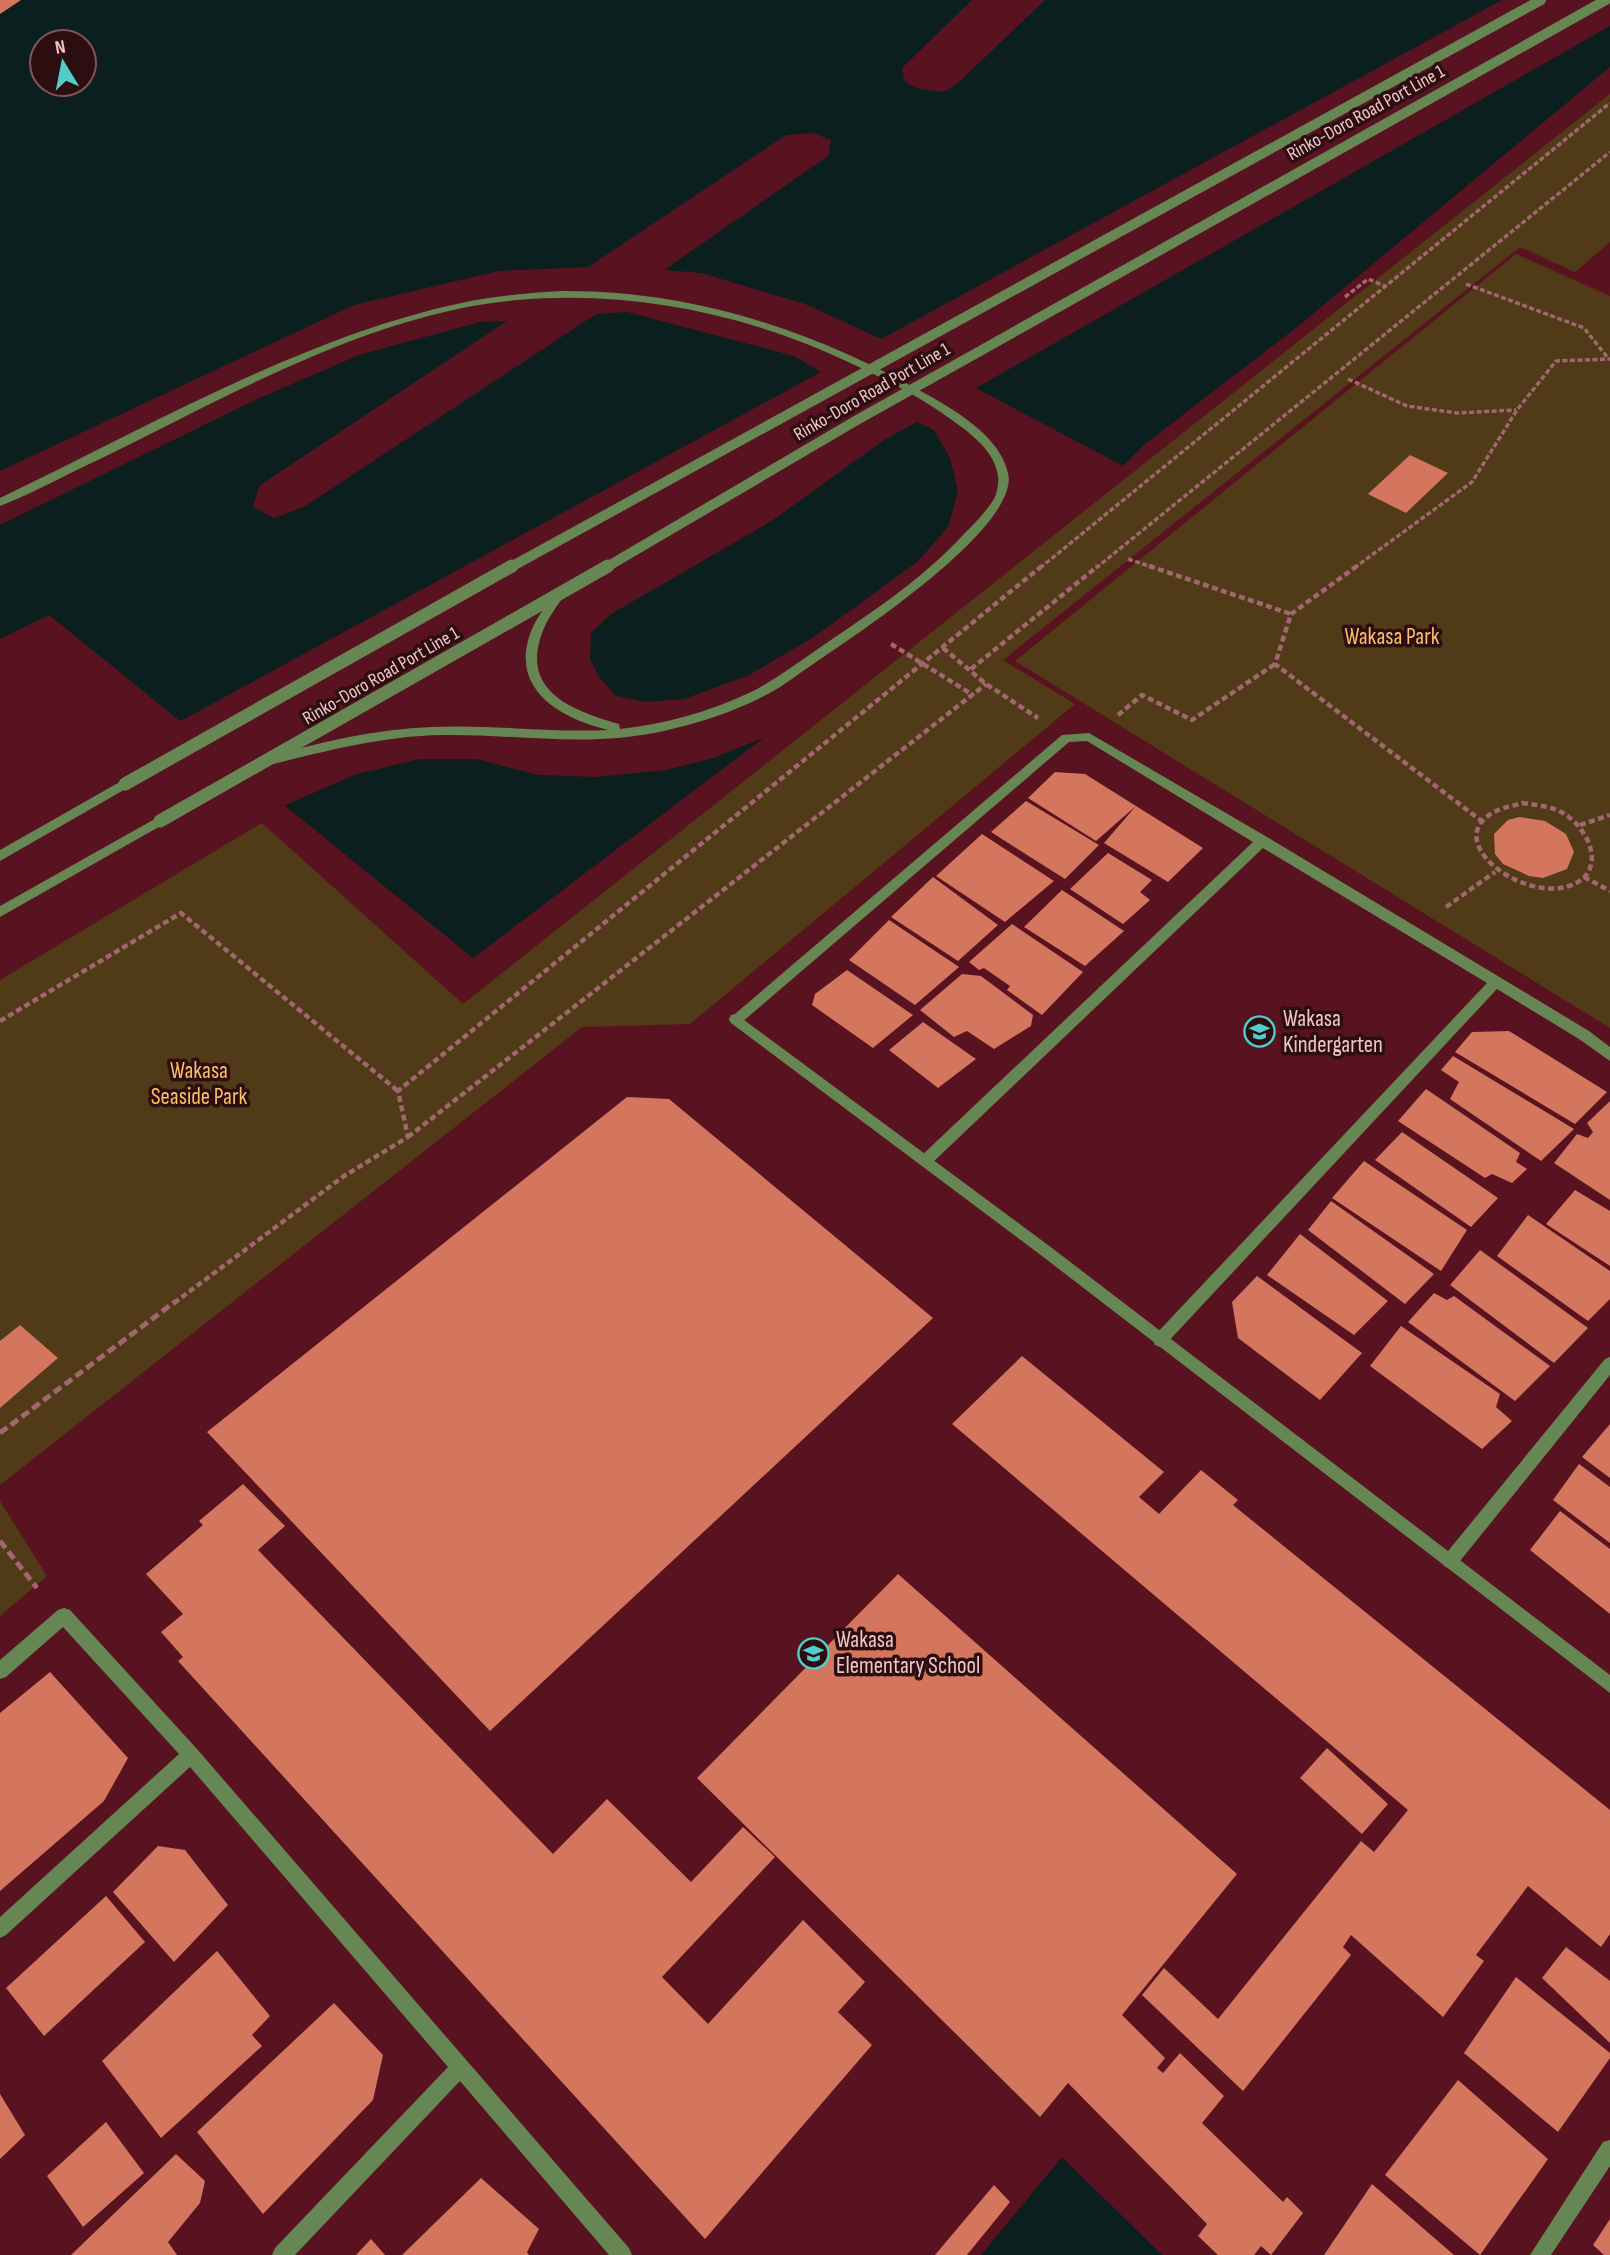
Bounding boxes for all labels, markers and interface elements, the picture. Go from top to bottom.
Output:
north arrow [28,28,98,98]
text: N [53,36,67,60]
street label: Rinko-Doro Road Port Line 1 [1283,60,1449,166]
street label: Rinko-Doro Road Port Line 1 [790,338,955,446]
street label: Rinko-Doro Road Port Line 1 [299,622,464,730]
park label: Wakasa Park [1344,623,1440,651]
place label: Wakasa Kindergarten [1283,1005,1383,1059]
school or university icon: Wakasa Kindergarten [1243,1015,1277,1049]
park label: Wakasa Seaside Park [151,1057,248,1111]
place label: Wakasa Elementary School [836,1626,980,1680]
school or university icon: Wakasa Elementary School [796,1636,830,1670]

